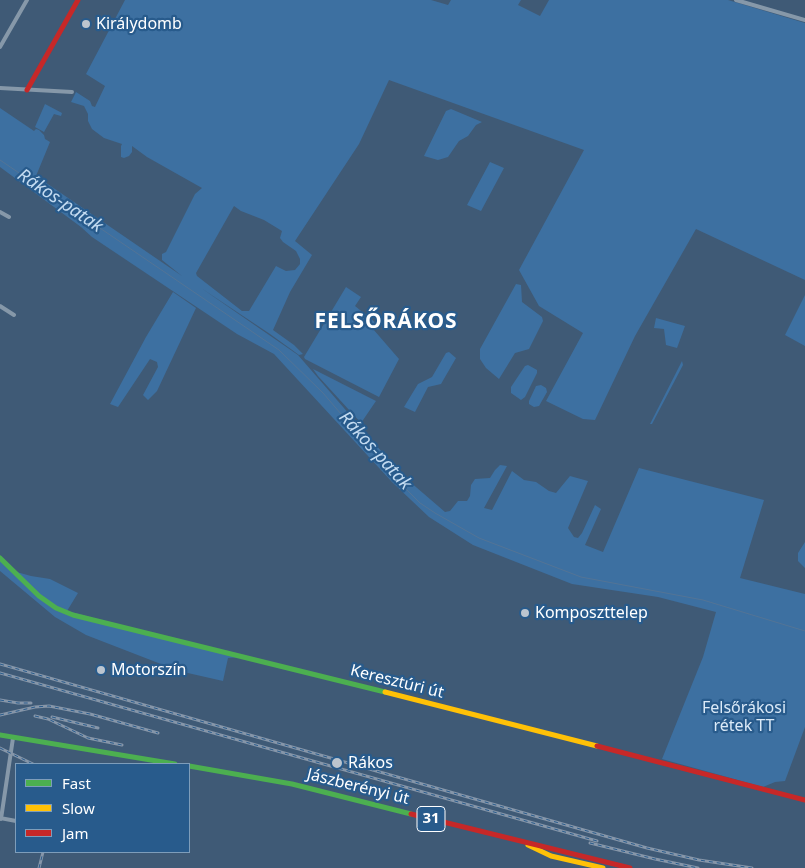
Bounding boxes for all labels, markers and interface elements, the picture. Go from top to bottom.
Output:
place label: Királydomb [96,14,182,34]
marker: Királydomb [80,18,92,30]
water label: Rákos-patak [13,165,107,237]
district label: FELSŐRÁKOS [313,309,459,335]
water label: Rákos-patak [334,407,416,495]
place label: Komposzttelep [535,603,648,623]
marker: Komposzttelep [519,607,531,619]
place label: Motorszín [111,660,186,680]
street label: Keresztúri út [348,661,446,703]
marker: Motorszín [95,664,107,676]
park label: Felsőrákosi rétek TT [702,698,786,736]
place label: Rákos [348,753,393,773]
marker: Rákos [330,756,344,770]
legend [15,763,190,853]
street label: Jászberényi út [305,765,411,809]
text: Fast [62,773,91,793]
text: Slow [62,798,95,818]
road number: 31 [417,806,445,832]
text: Jam [62,823,89,843]

